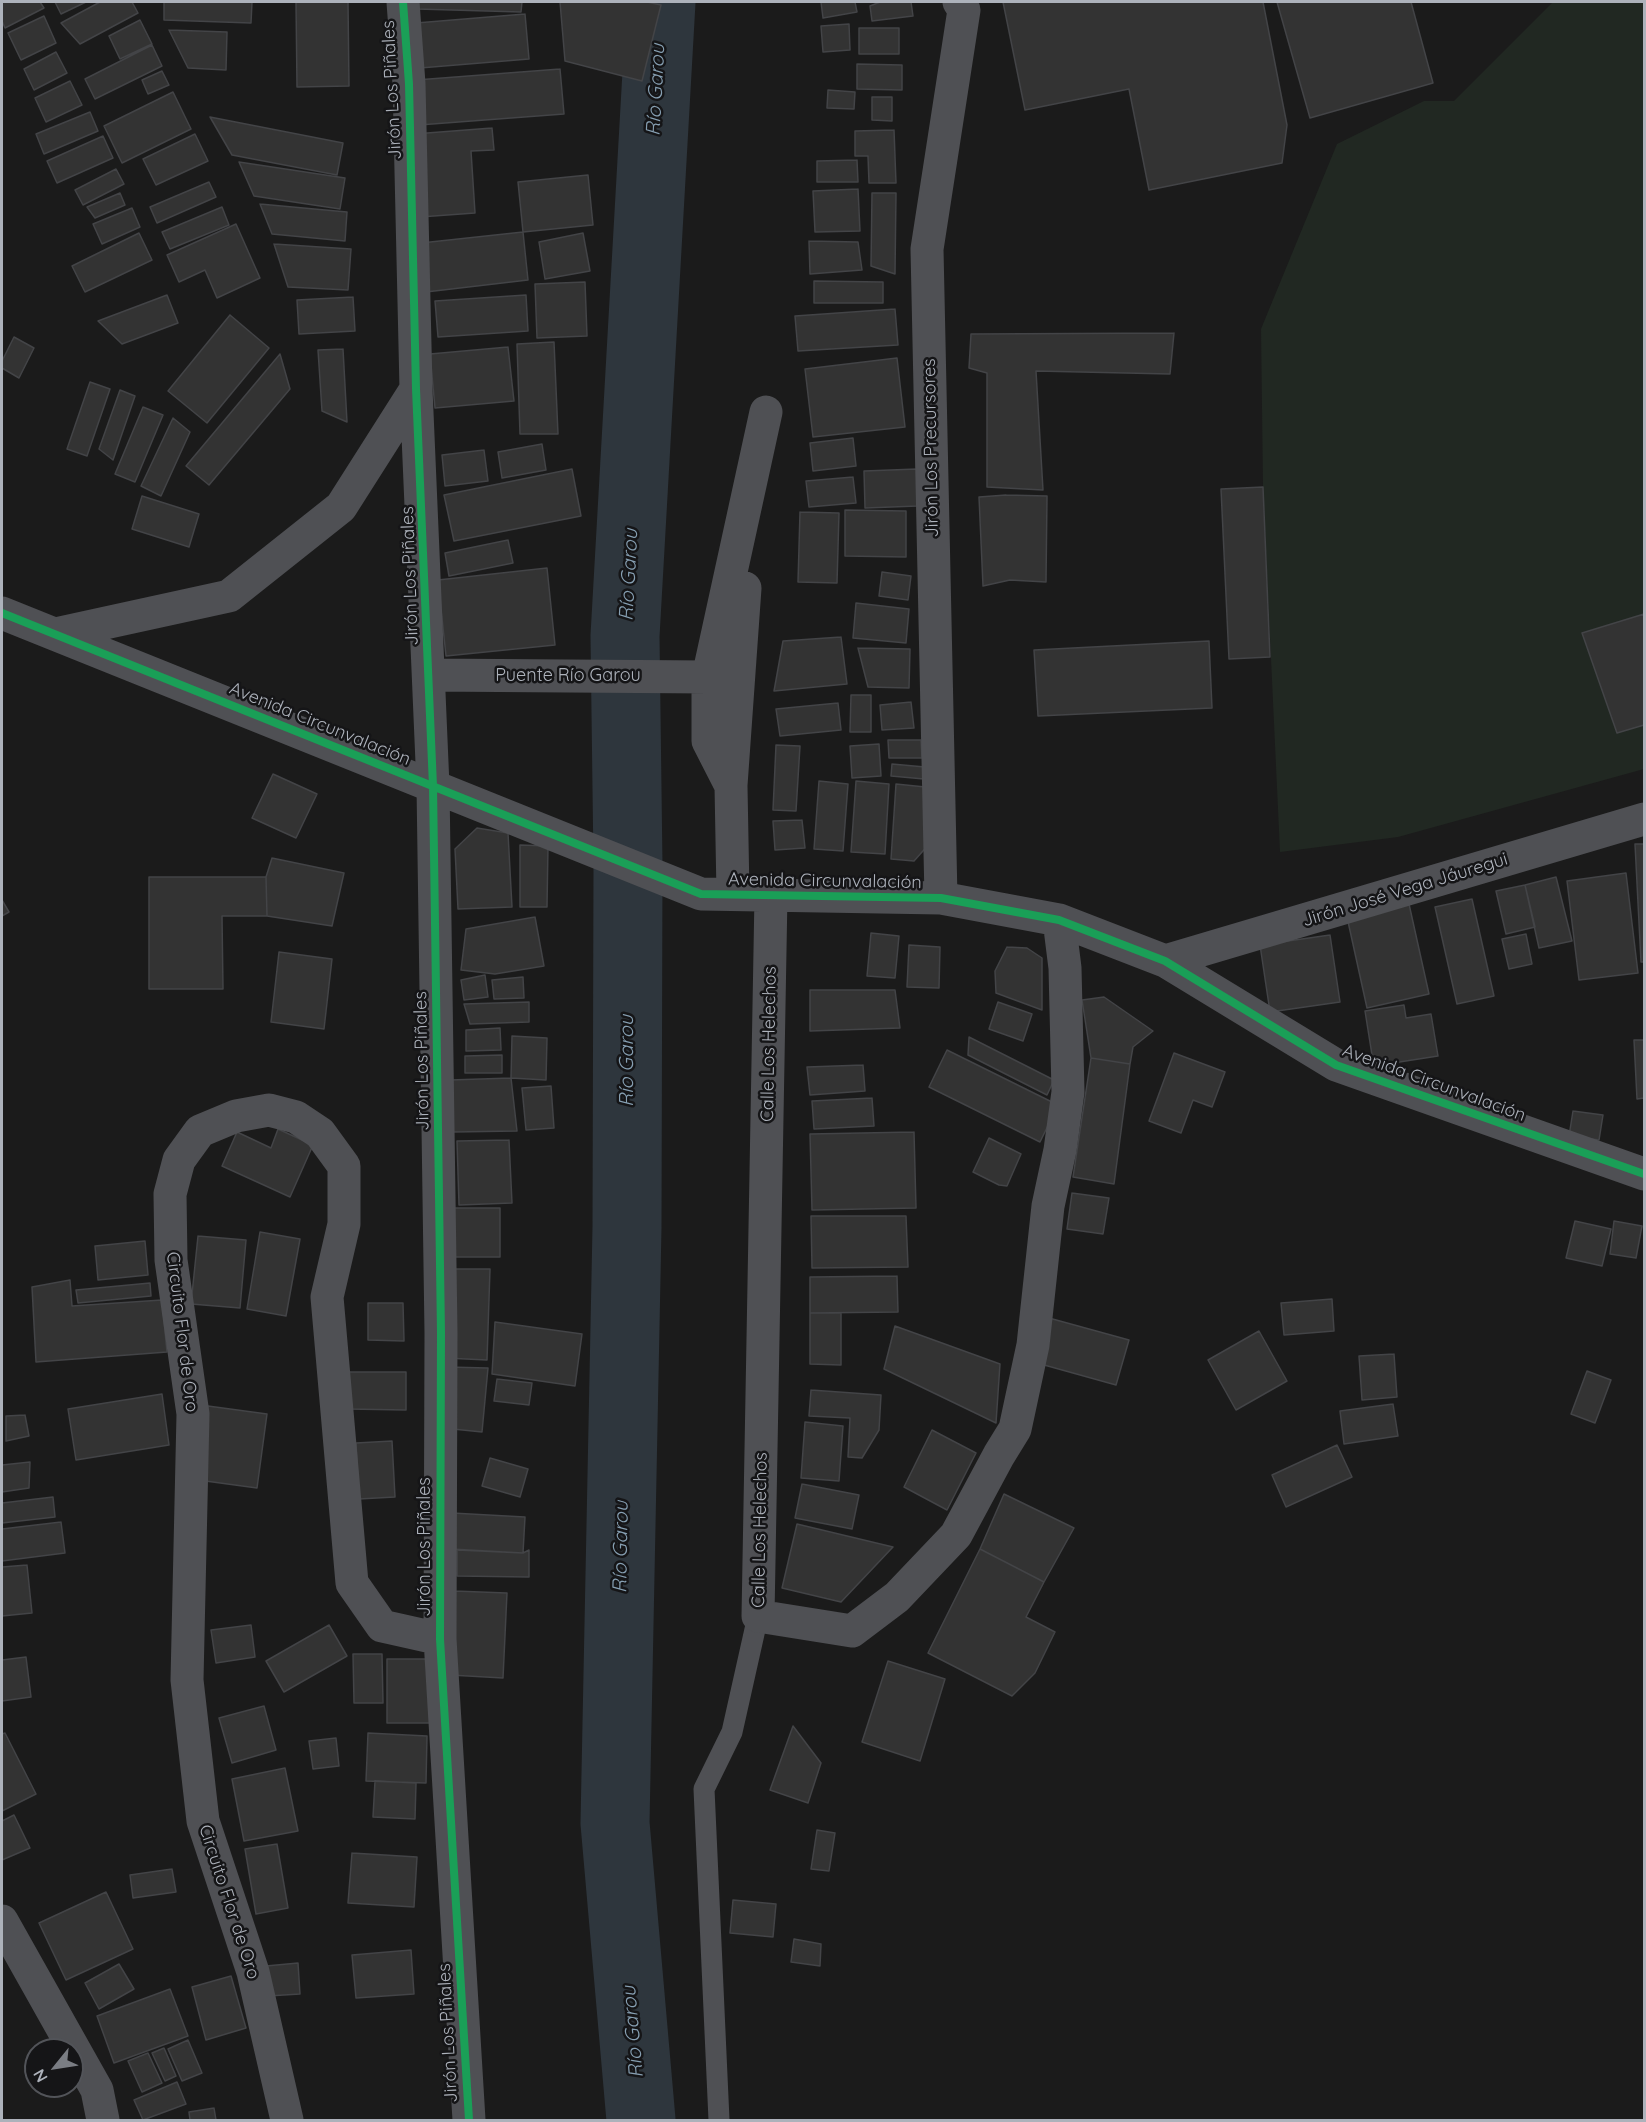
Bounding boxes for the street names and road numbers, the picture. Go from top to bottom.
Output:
street label: Jirón Los Piñales [378,20,406,160]
street label: Jirón Los Precursores [919,358,943,538]
street label: Jirón Los Piñales [397,506,423,646]
street label: Puente Río Garou [495,665,641,687]
street label: Avenida Circunvalación [226,678,414,770]
street label: Jirón José Vega Jáuregui [1300,848,1510,932]
street label: Avenida Circunvalación [728,869,922,893]
street label: Calle Los Helechos [757,966,781,1122]
street label: Jirón Los Piñales [410,991,434,1131]
street label: Avenida Circunvalación [1339,1040,1529,1126]
street label: Circuito Flor de Oro [161,1251,203,1413]
street label: Calle Los Helechos [748,1452,772,1608]
street label: Jirón Los Piñales [414,1477,436,1617]
street label: Circuito Flor de Oro [194,1822,264,1982]
street label: Jirón Los Piñales [434,1963,462,2103]

